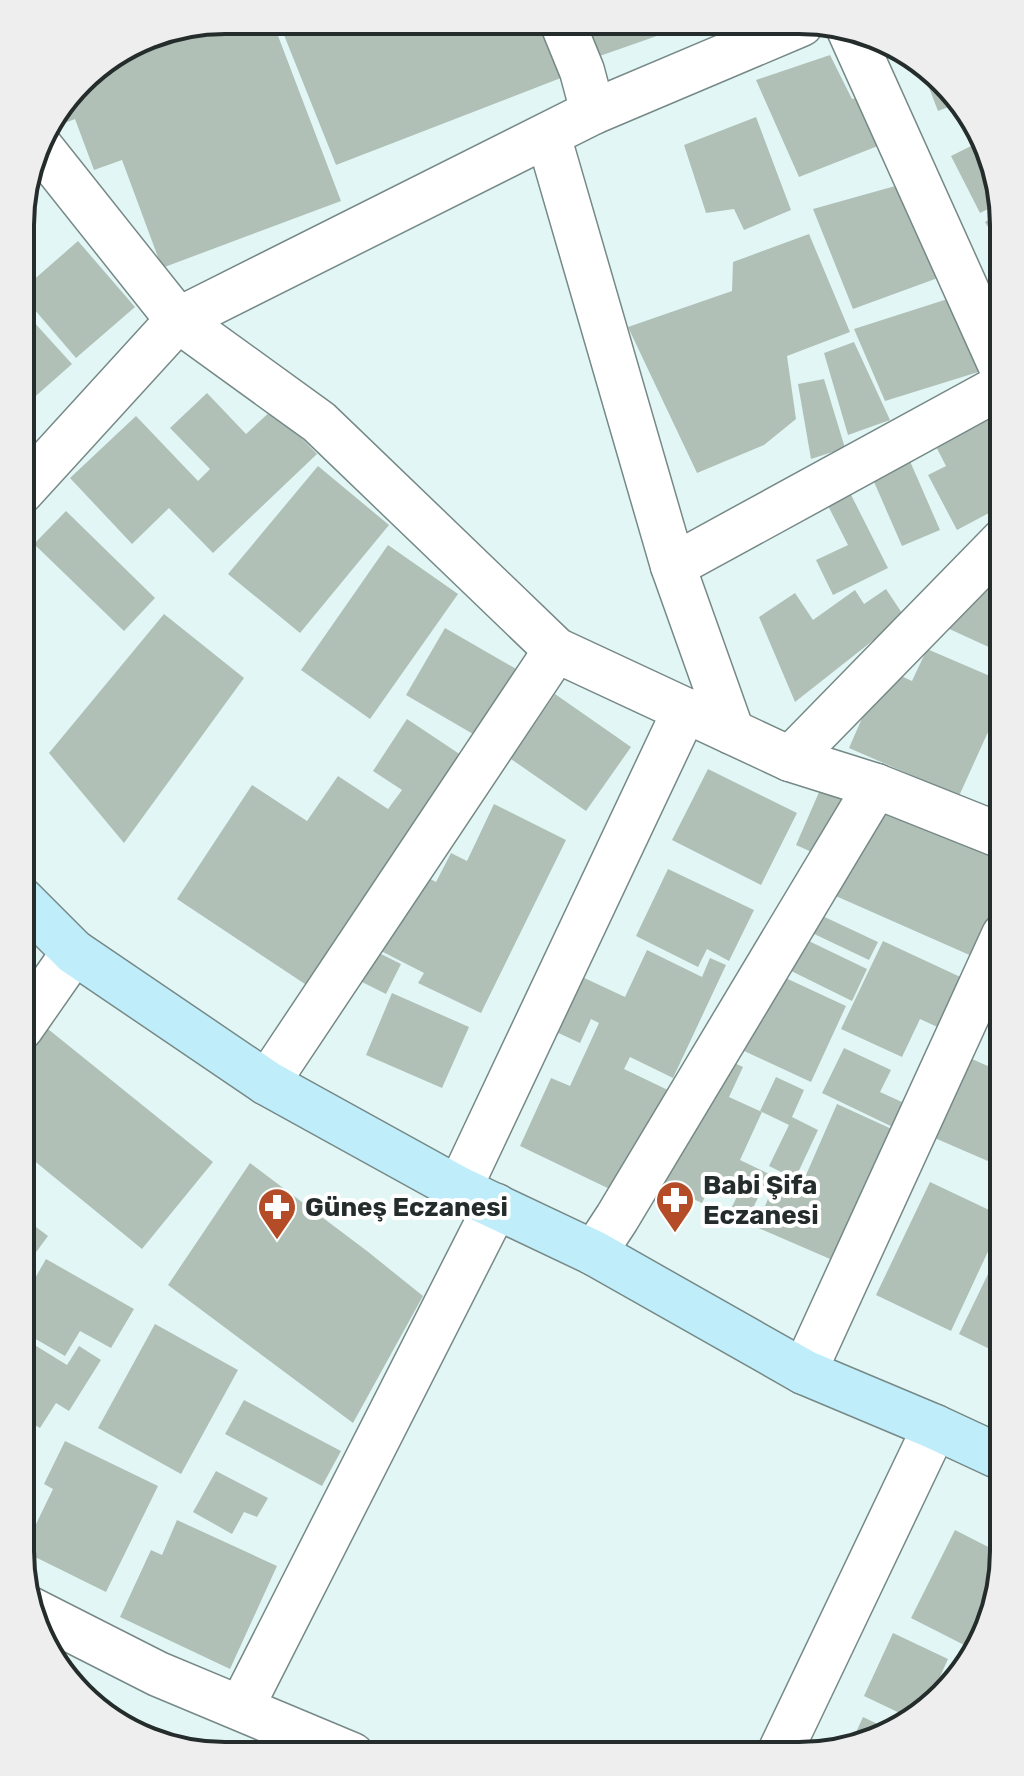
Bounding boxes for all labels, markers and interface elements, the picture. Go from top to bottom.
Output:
place label: Babi Şifa Eczanesi [703,1170,819,1231]
pharmacy icon: Babi Şifa Eczanesi [654,1179,696,1234]
pharmacy icon: Güneş Eczanesi [256,1186,298,1241]
place label: Güneş Eczanesi [305,1192,508,1223]

